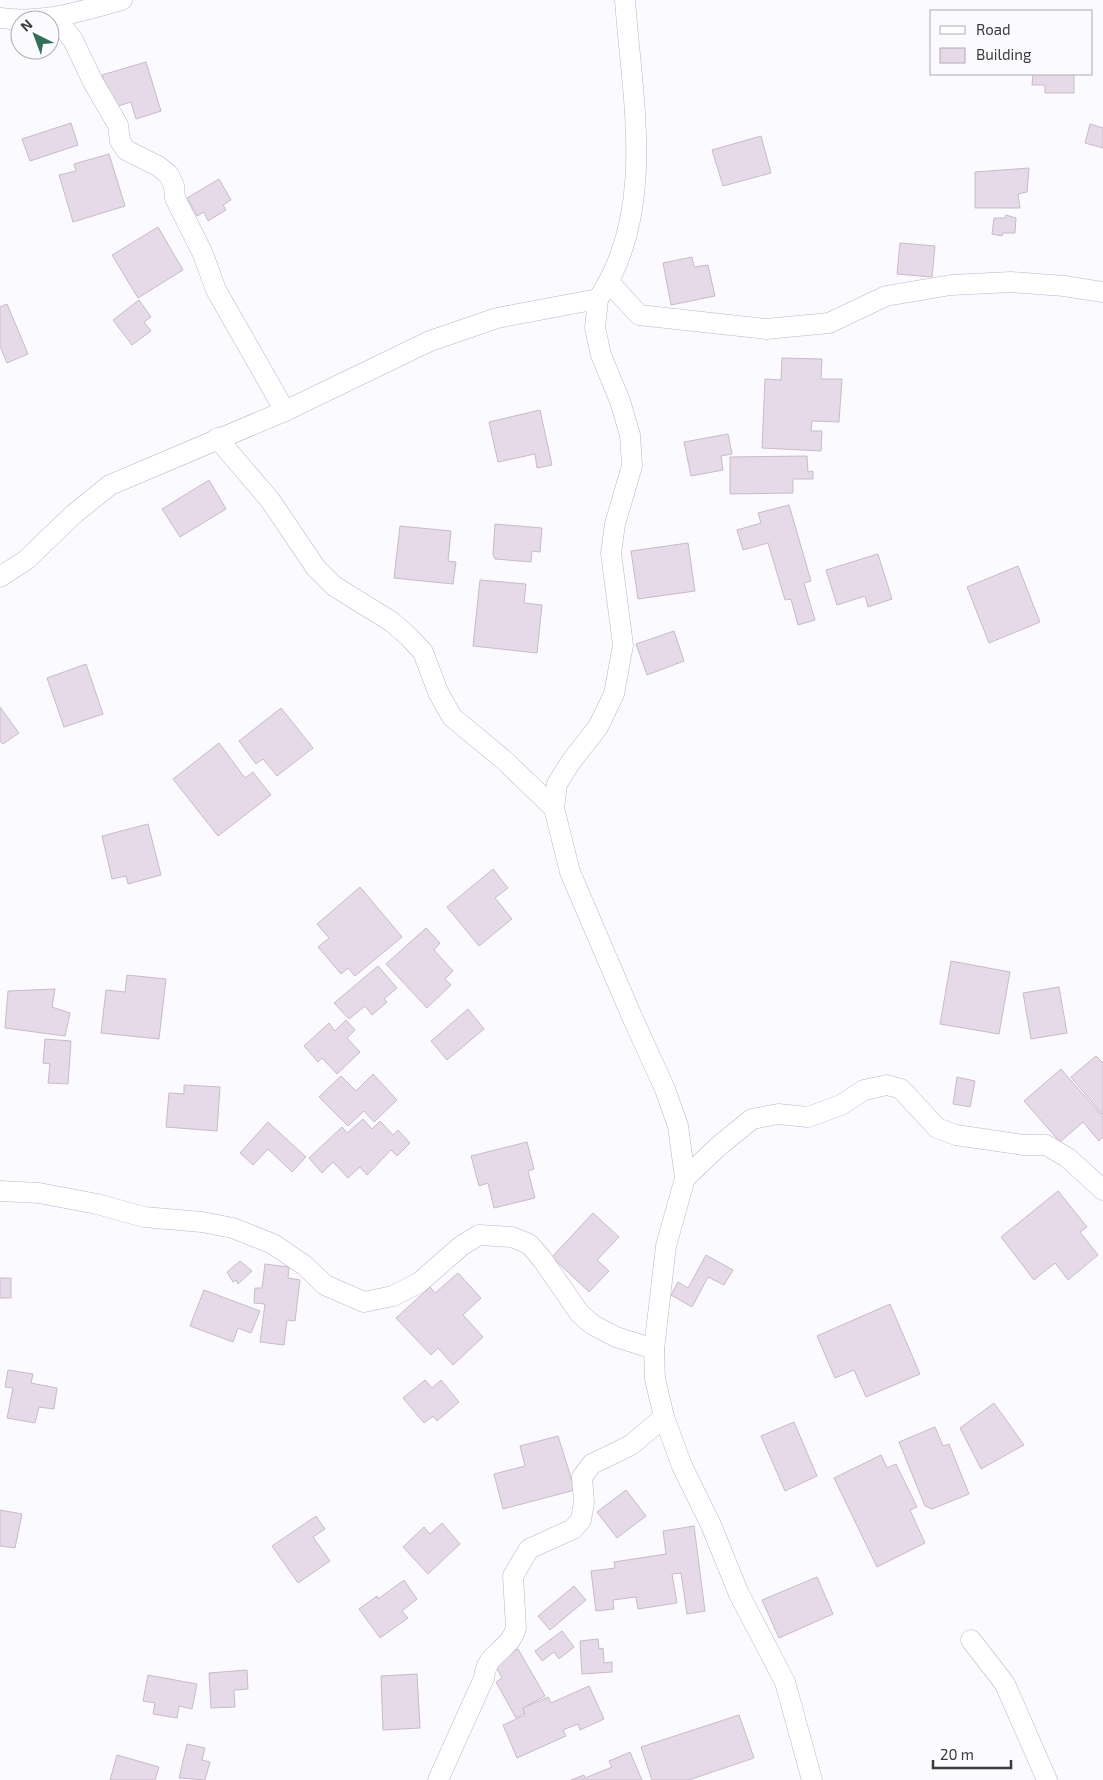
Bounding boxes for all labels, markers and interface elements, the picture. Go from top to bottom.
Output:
north arrow [10,10,60,60]
legend [930,10,1093,75]
text: N [17,15,35,35]
text: Road [976,20,1011,38]
text: Building [976,45,1032,63]
scale bar [933,1738,1010,1770]
text: 20 m [940,1745,974,1763]

